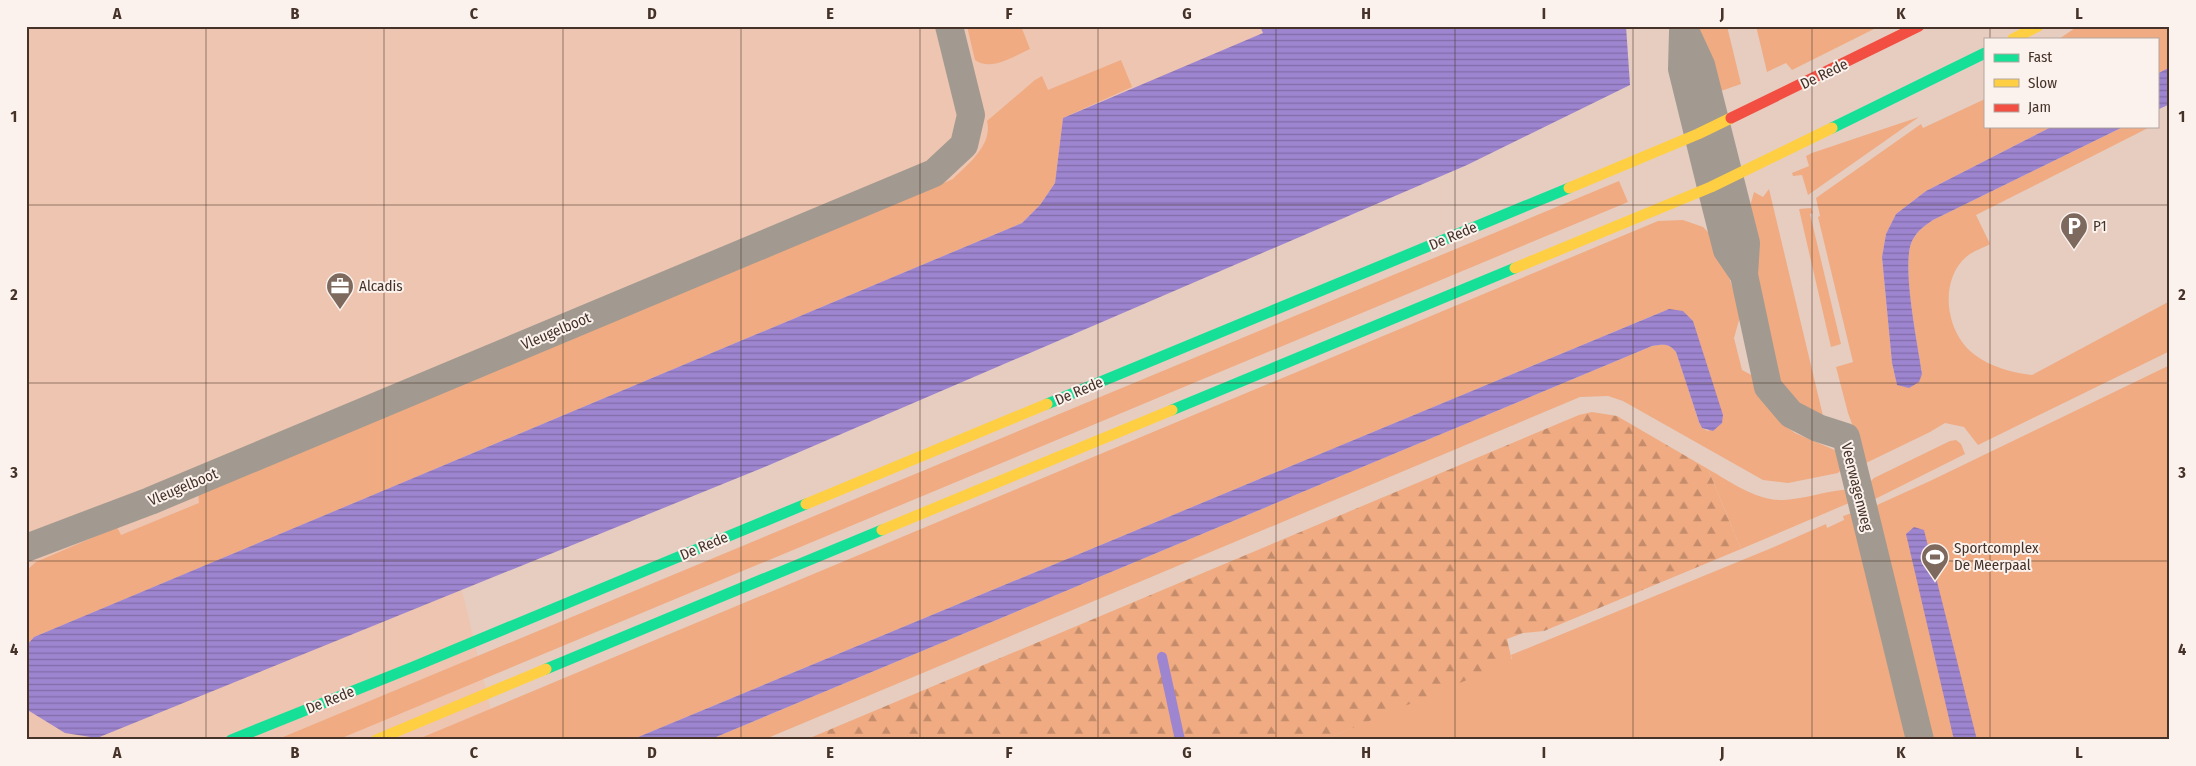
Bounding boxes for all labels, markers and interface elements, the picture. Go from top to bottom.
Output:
text: A [112,4,122,23]
text: B [291,4,300,23]
text: C [470,4,479,23]
text: D [647,4,657,23]
text: E [826,4,834,23]
text: F [1005,4,1013,23]
text: G [1182,4,1192,23]
text: H [1361,4,1371,23]
text: I [1542,4,1546,23]
text: J [1719,4,1724,23]
text: K [1896,4,1906,23]
text: L [2075,4,2083,23]
legend [1984,38,2158,128]
text: Fast [2028,48,2052,66]
street label: De Rede [1797,55,1851,93]
text: Slow [2028,74,2057,92]
text: Jam [2028,98,2051,116]
text: 1 [11,107,17,126]
text: 1 [2179,107,2185,126]
parking icon: P1 [2059,211,2089,250]
place label: P1 [2093,217,2107,235]
street label: De Rede [1426,218,1480,254]
office icon: Alcadis [325,271,355,310]
place label: Alcadis [359,277,403,295]
text: 2 [9,285,18,304]
text: 2 [2177,285,2186,304]
street label: Vleugelboot [519,308,593,354]
street label: De Rede [1052,373,1106,409]
street label: Veerwagenweg [1837,441,1877,533]
text: 3 [9,463,18,482]
text: 3 [2177,463,2186,482]
street label: Vleugelboot [146,464,220,510]
street label: De Rede [677,528,731,564]
place label: Sportcomplex De Meerpaal [1954,539,2039,574]
sports icon: Sportcomplex De Meerpaal [1920,542,1950,581]
text: 4 [10,640,18,659]
text: 4 [2178,640,2186,659]
street label: De Rede [303,682,357,718]
text: A [112,743,122,762]
text: B [291,743,300,762]
text: C [470,743,479,762]
text: D [647,743,657,762]
text: E [826,743,834,762]
text: F [1005,743,1013,762]
text: G [1182,743,1192,762]
text: H [1361,743,1371,762]
text: I [1542,743,1546,762]
text: J [1719,743,1724,762]
text: K [1896,743,1906,762]
text: L [2075,743,2083,762]

